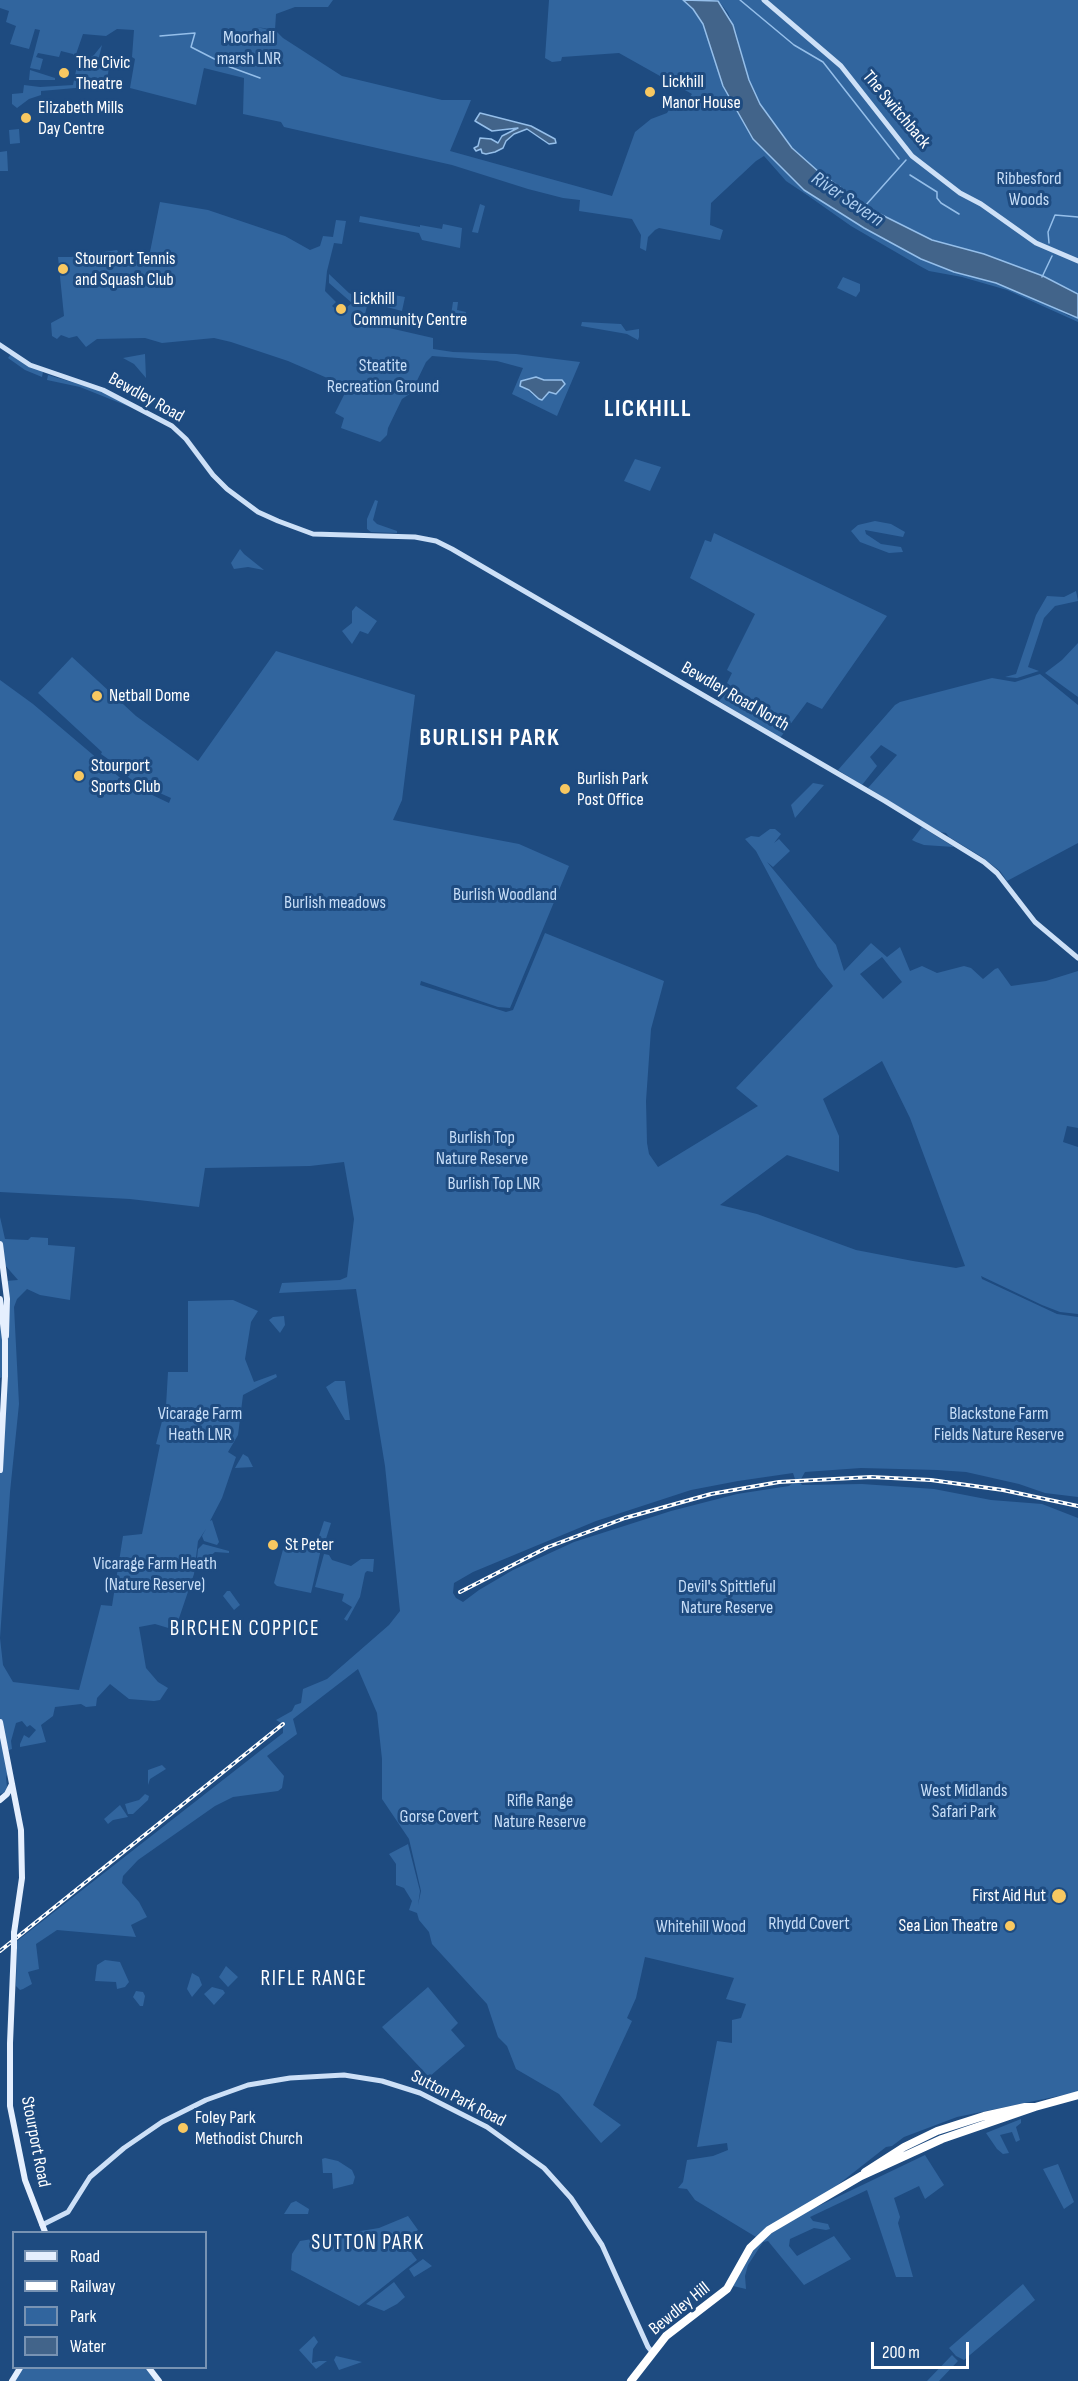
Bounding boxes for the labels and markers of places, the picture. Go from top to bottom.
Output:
place label: The Civic Theatre [76,52,131,94]
marker: The Civic Theatre [57,66,71,80]
place label: Lickhill Manor House [662,71,741,113]
marker: Lickhill Manor House [643,85,657,99]
place label: Elizabeth Mills Day Centre [38,97,124,140]
marker: Elizabeth Mills Day Centre [19,111,33,125]
place label: Stourport Tennis and Squash Club [75,248,175,290]
marker: Stourport Tennis and Squash Club [56,262,70,276]
place label: Lickhill Community Centre [353,288,467,330]
marker: Lickhill Community Centre [334,302,348,316]
place label: Netball Dome [109,685,190,707]
marker: Netball Dome [90,689,104,703]
place label: Stourport Sports Club [91,755,161,798]
place label: Burlish Park Post Office [577,768,648,810]
marker: Stourport Sports Club [72,769,86,783]
marker: Burlish Park Post Office [558,782,572,796]
place label: St Peter [285,1534,334,1556]
marker: St Peter [266,1538,280,1552]
place label: First Aid Hut [972,1885,1046,1907]
marker: First Aid Hut [1050,1887,1068,1905]
place label: Sea Lion Theatre [899,1915,998,1937]
marker: Sea Lion Theatre [1003,1919,1017,1933]
place label: Foley Park Methodist Church [195,2107,303,2150]
marker: Foley Park Methodist Church [176,2121,190,2135]

